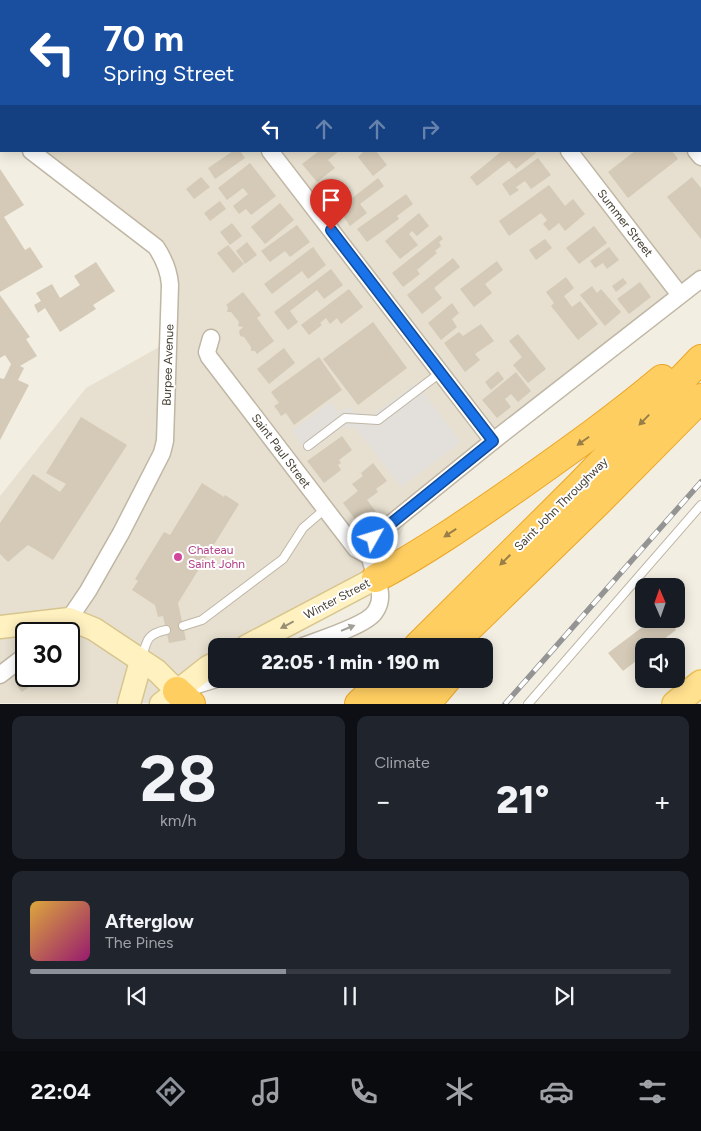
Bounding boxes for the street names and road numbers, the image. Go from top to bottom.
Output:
street label: Summer Street [594,187,656,260]
street label: Burpee Avenue [160,323,176,406]
street label: Saint Paul Street [249,411,314,491]
street label: Saint John Throughway [511,454,611,554]
street label: Winter Street [302,576,373,622]

